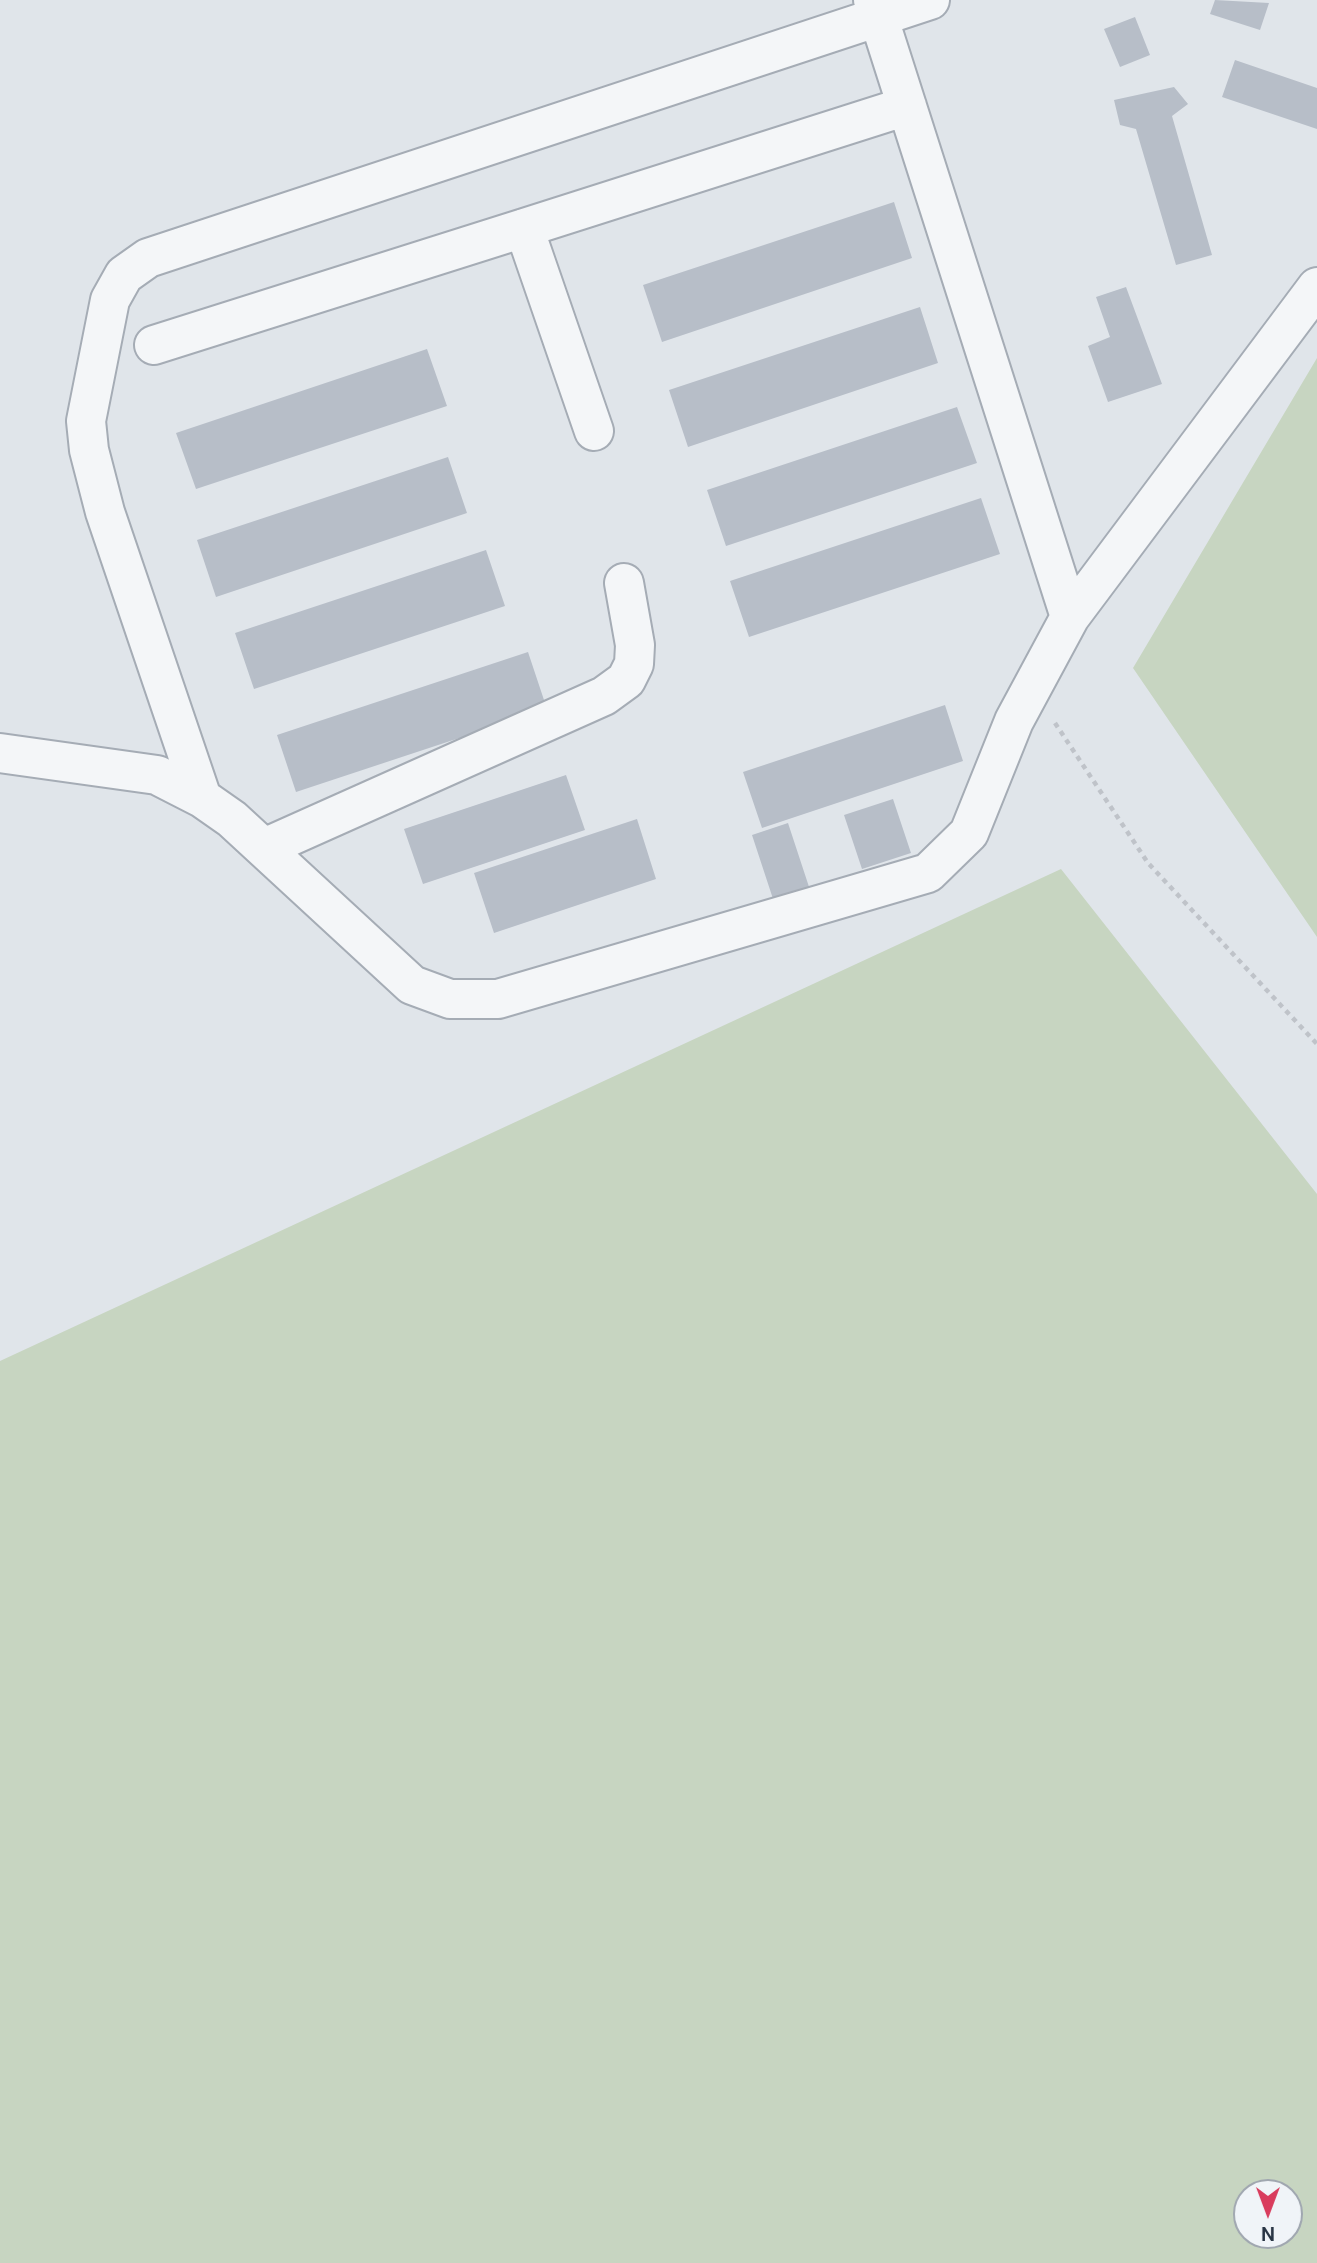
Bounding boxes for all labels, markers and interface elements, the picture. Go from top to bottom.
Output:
north arrow [1233,2179,1303,2249]
text: N [1261,2221,1275,2246]

